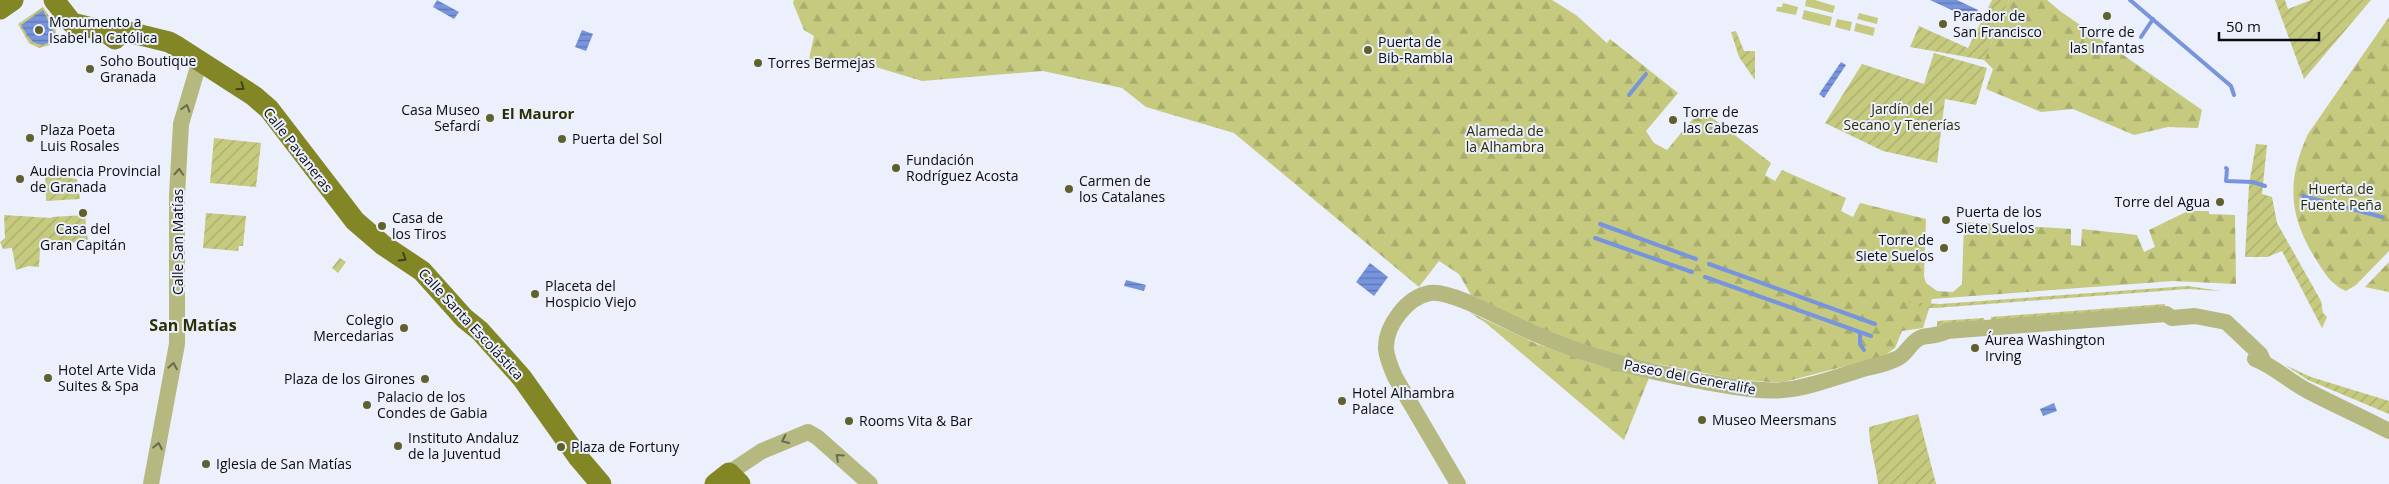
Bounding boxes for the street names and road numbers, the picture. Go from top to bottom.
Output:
street label: Calle Pavaneras [259,103,338,196]
street label: Calle San Matías [168,189,187,295]
street label: Calle Santa Escolástica [415,264,528,384]
street label: Paseo del Generalife [1622,354,1758,399]

